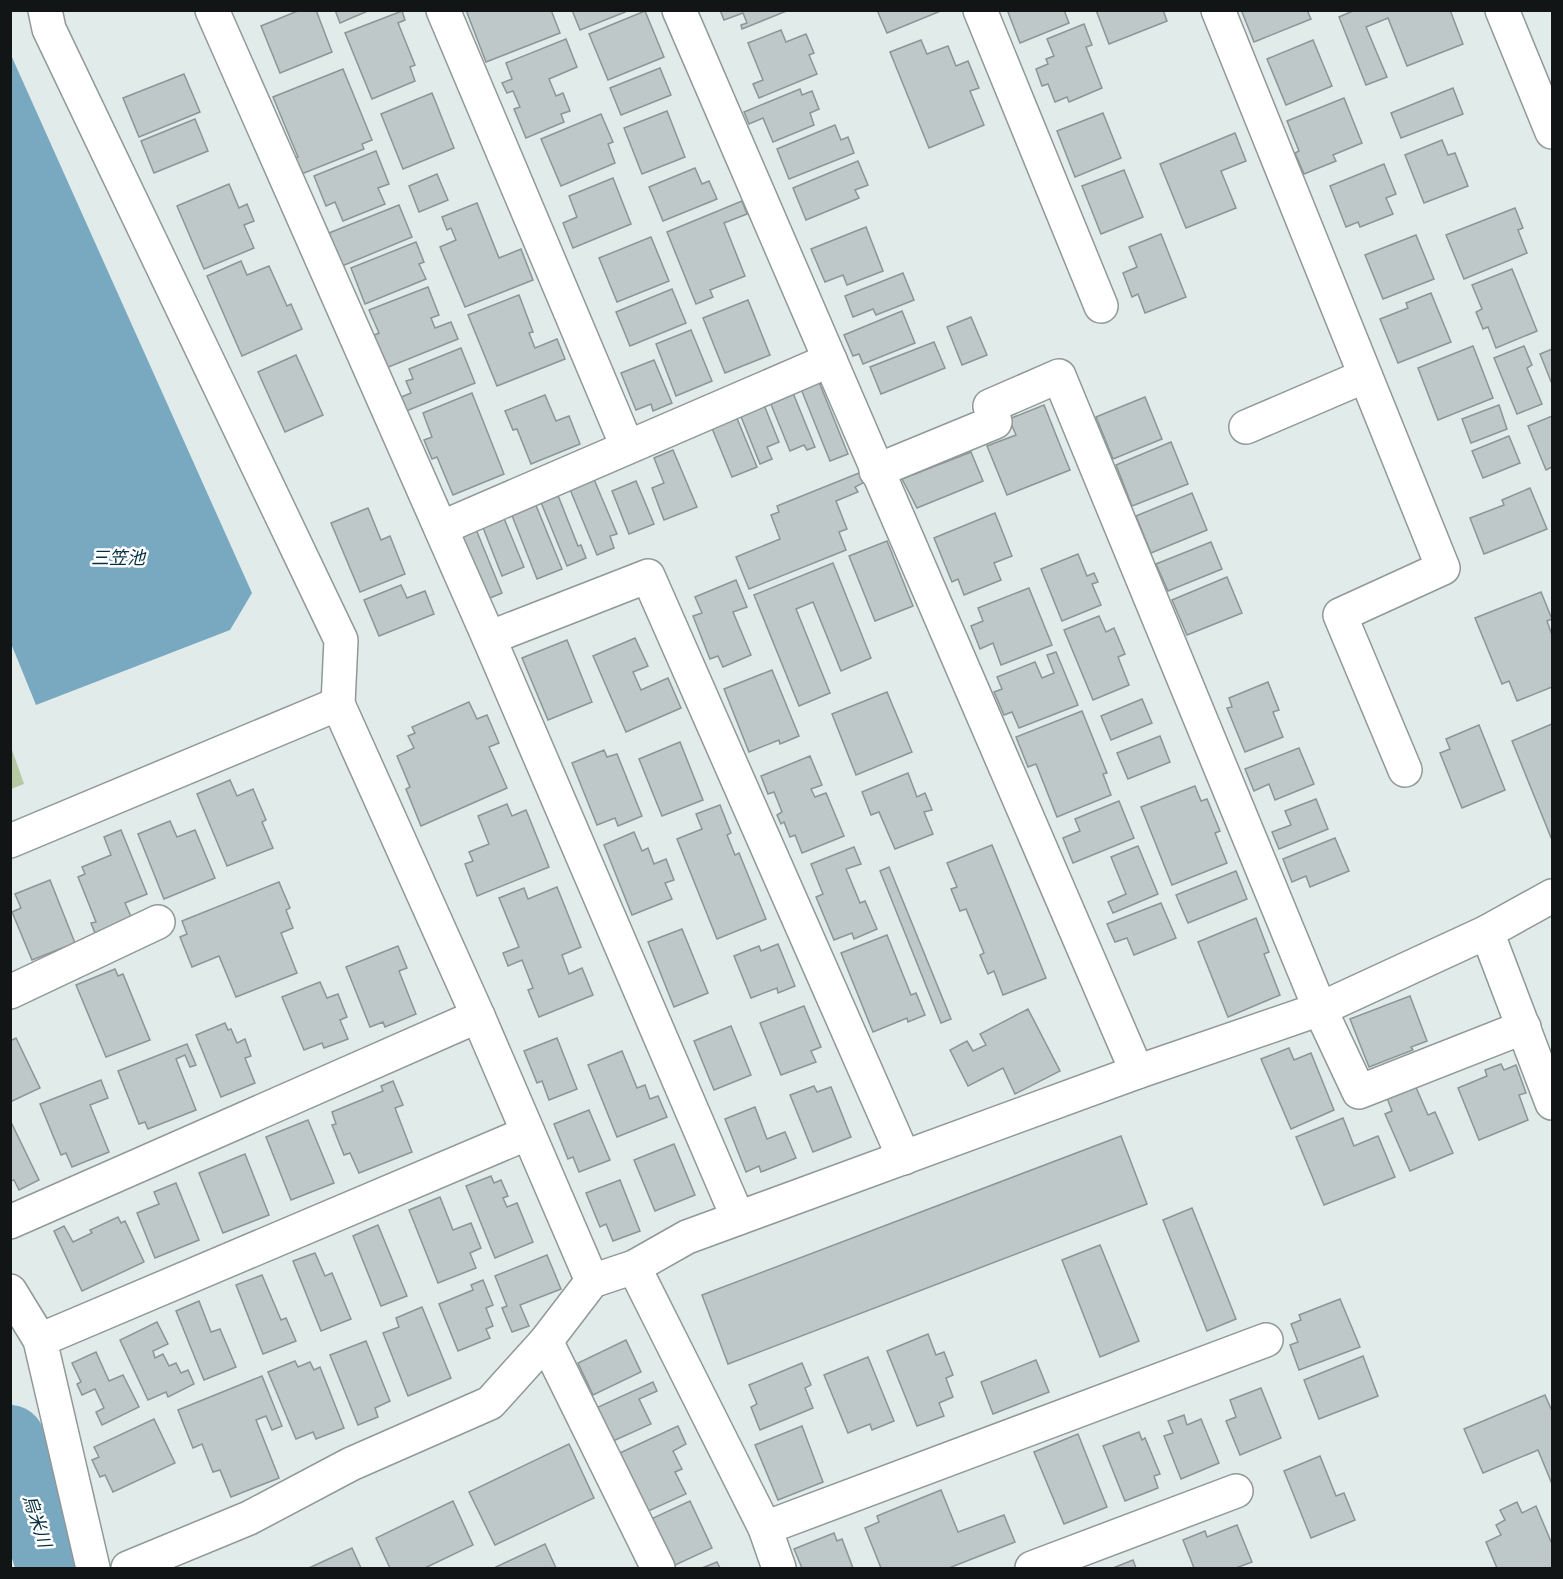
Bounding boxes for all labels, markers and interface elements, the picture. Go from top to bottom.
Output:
water label: 三笠池 [91,547,147,569]
water label: 烏米川 [18,1492,56,1552]

